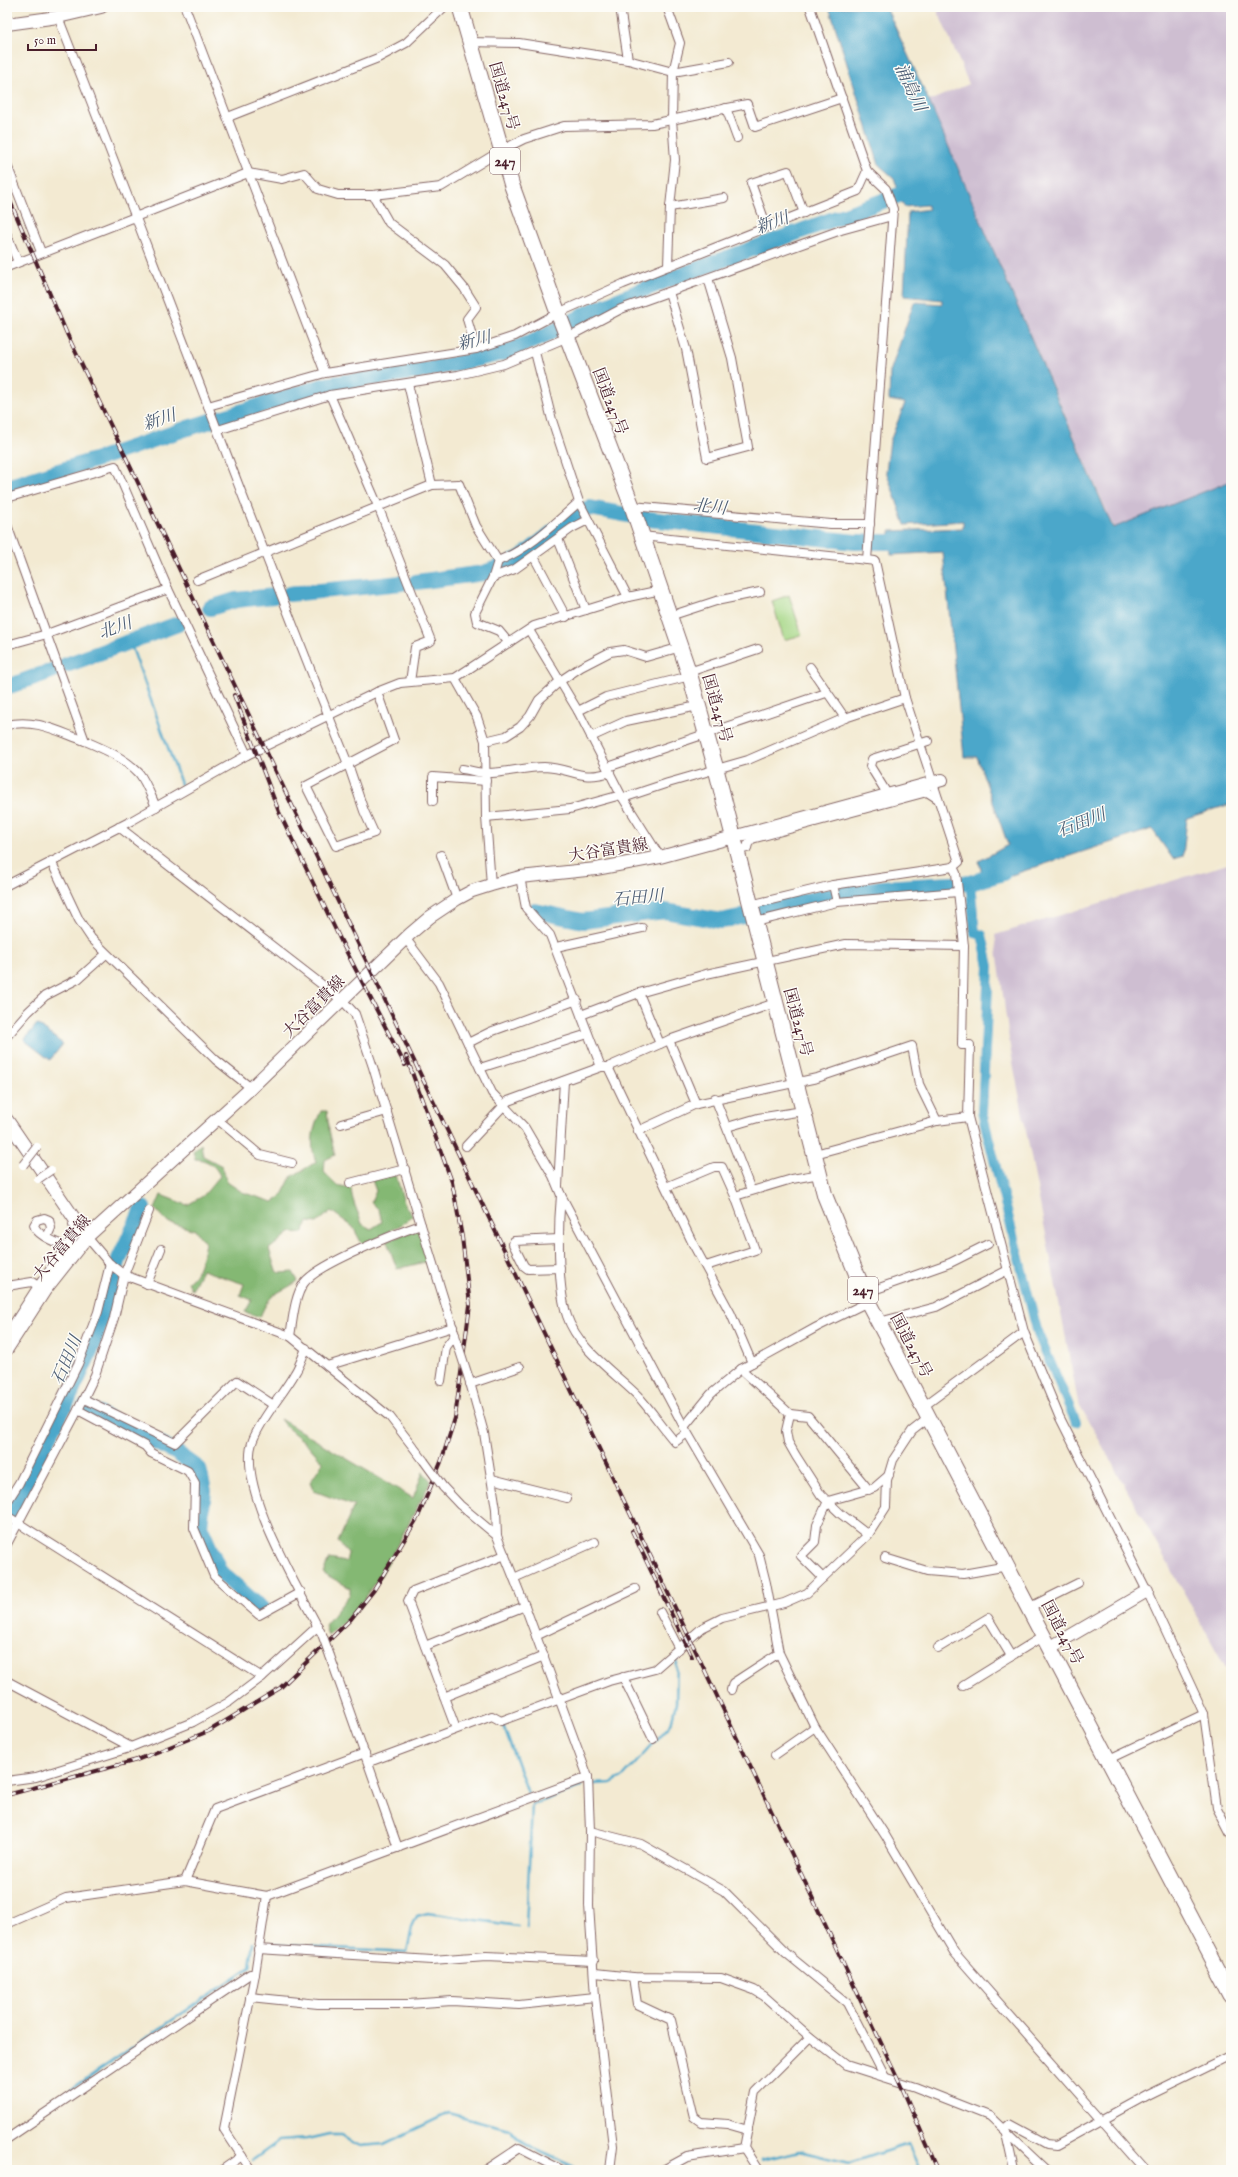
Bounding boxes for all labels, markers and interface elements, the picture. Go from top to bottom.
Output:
scale bar [28,26,96,52]
text: 50 m [34,33,56,48]
street label: 国道247号 [484,60,522,133]
water label: 浦島川 [889,60,931,117]
road number: 247 [490,148,520,174]
water label: 新川 [753,207,794,239]
water label: 新川 [455,327,495,356]
street label: 国道247号 [587,365,631,438]
water label: 新川 [140,405,181,436]
water label: 北川 [692,495,730,520]
water label: 北川 [96,612,137,644]
street label: 国道247号 [697,672,735,745]
water label: 石田川 [1054,804,1111,842]
street label: 大谷富貴線 [567,835,649,867]
water label: 石田川 [612,886,666,911]
street label: 大谷富貴線 [279,972,350,1043]
street label: 国道247号 [778,986,816,1059]
street label: 大谷富貴線 [29,1211,96,1285]
road number: 247 [848,1277,878,1303]
street label: 国道247号 [885,1310,936,1382]
water label: 石田川 [48,1331,88,1388]
street label: 国道247号 [1036,1597,1087,1669]

